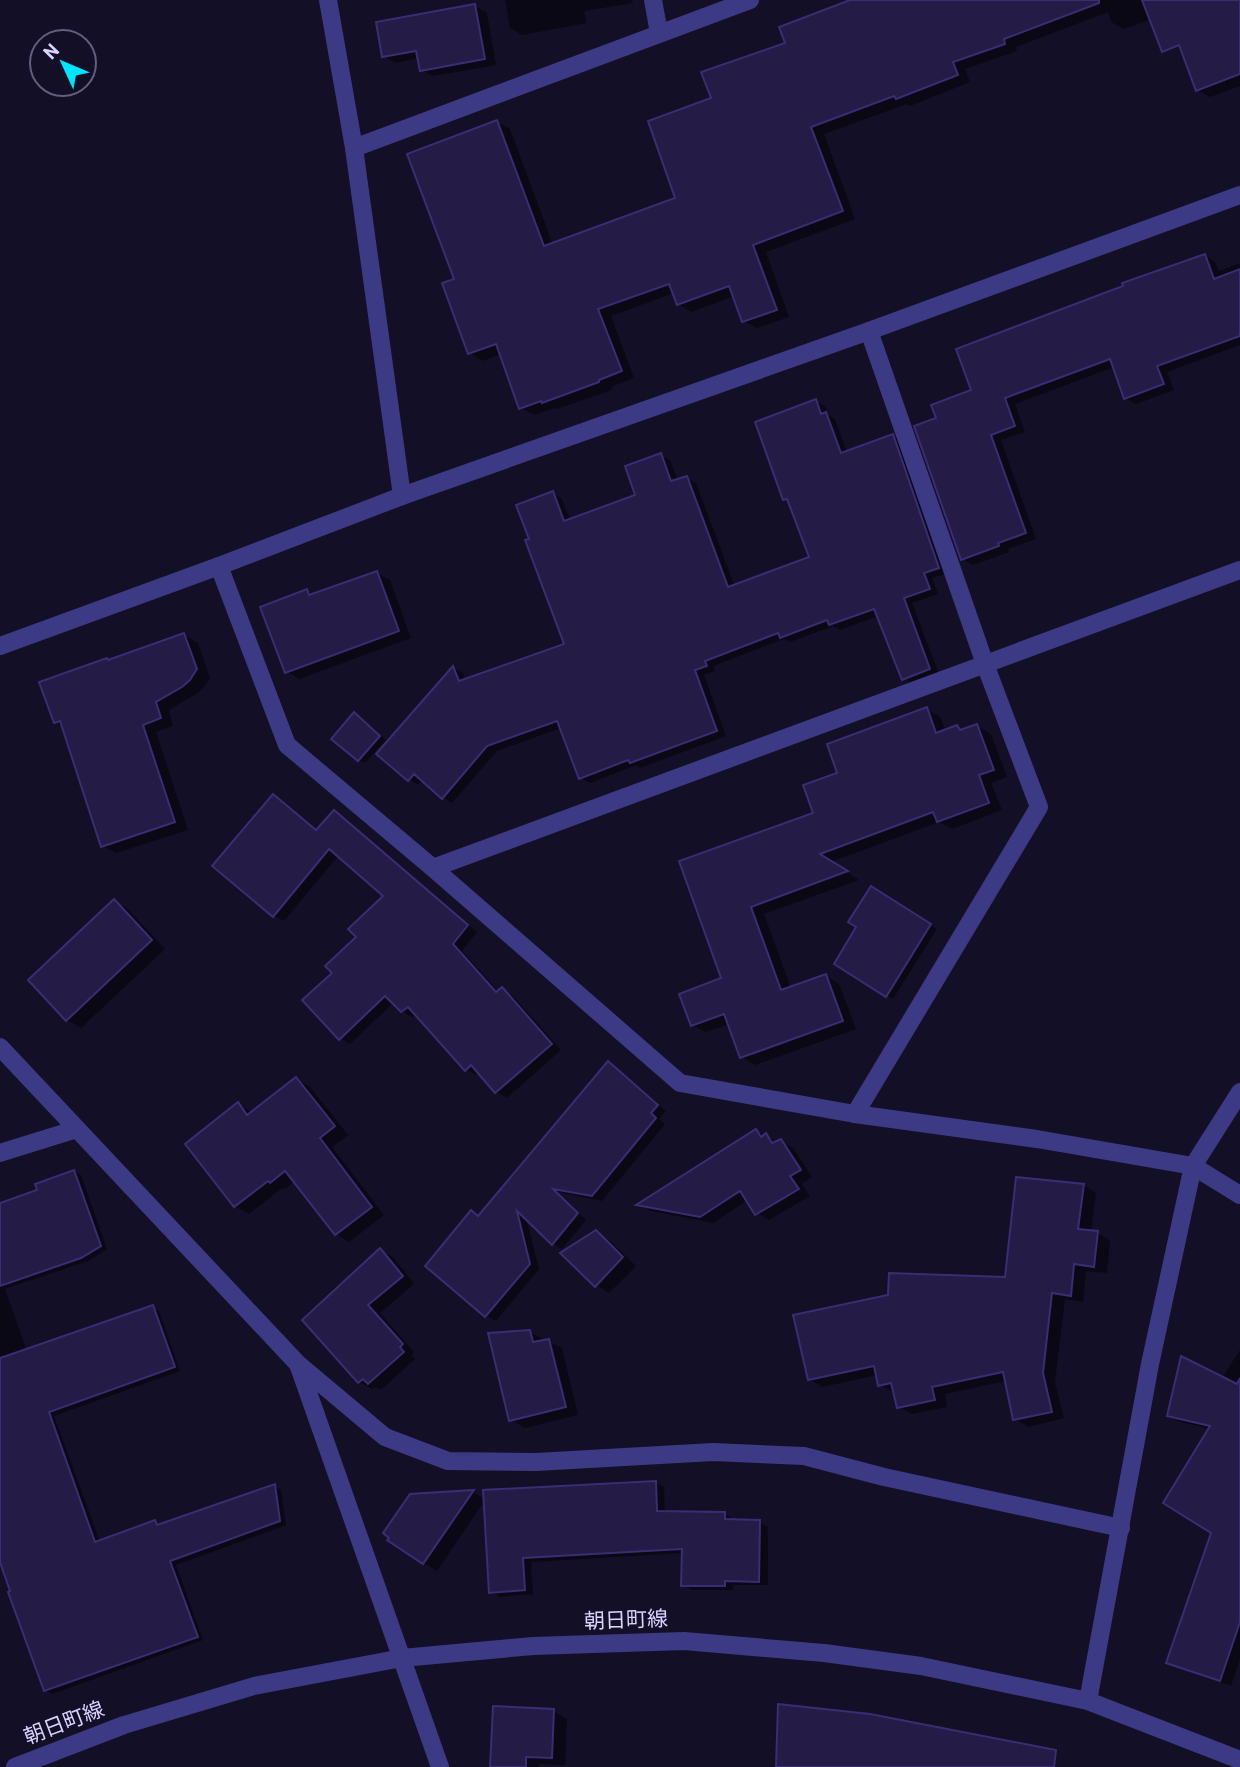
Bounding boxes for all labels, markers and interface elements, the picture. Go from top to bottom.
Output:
north arrow [28,28,98,98]
text: N [38,38,63,63]
street label: 朝日町線 [584,1605,668,1632]
street label: 朝日町線 [20,1695,107,1748]

